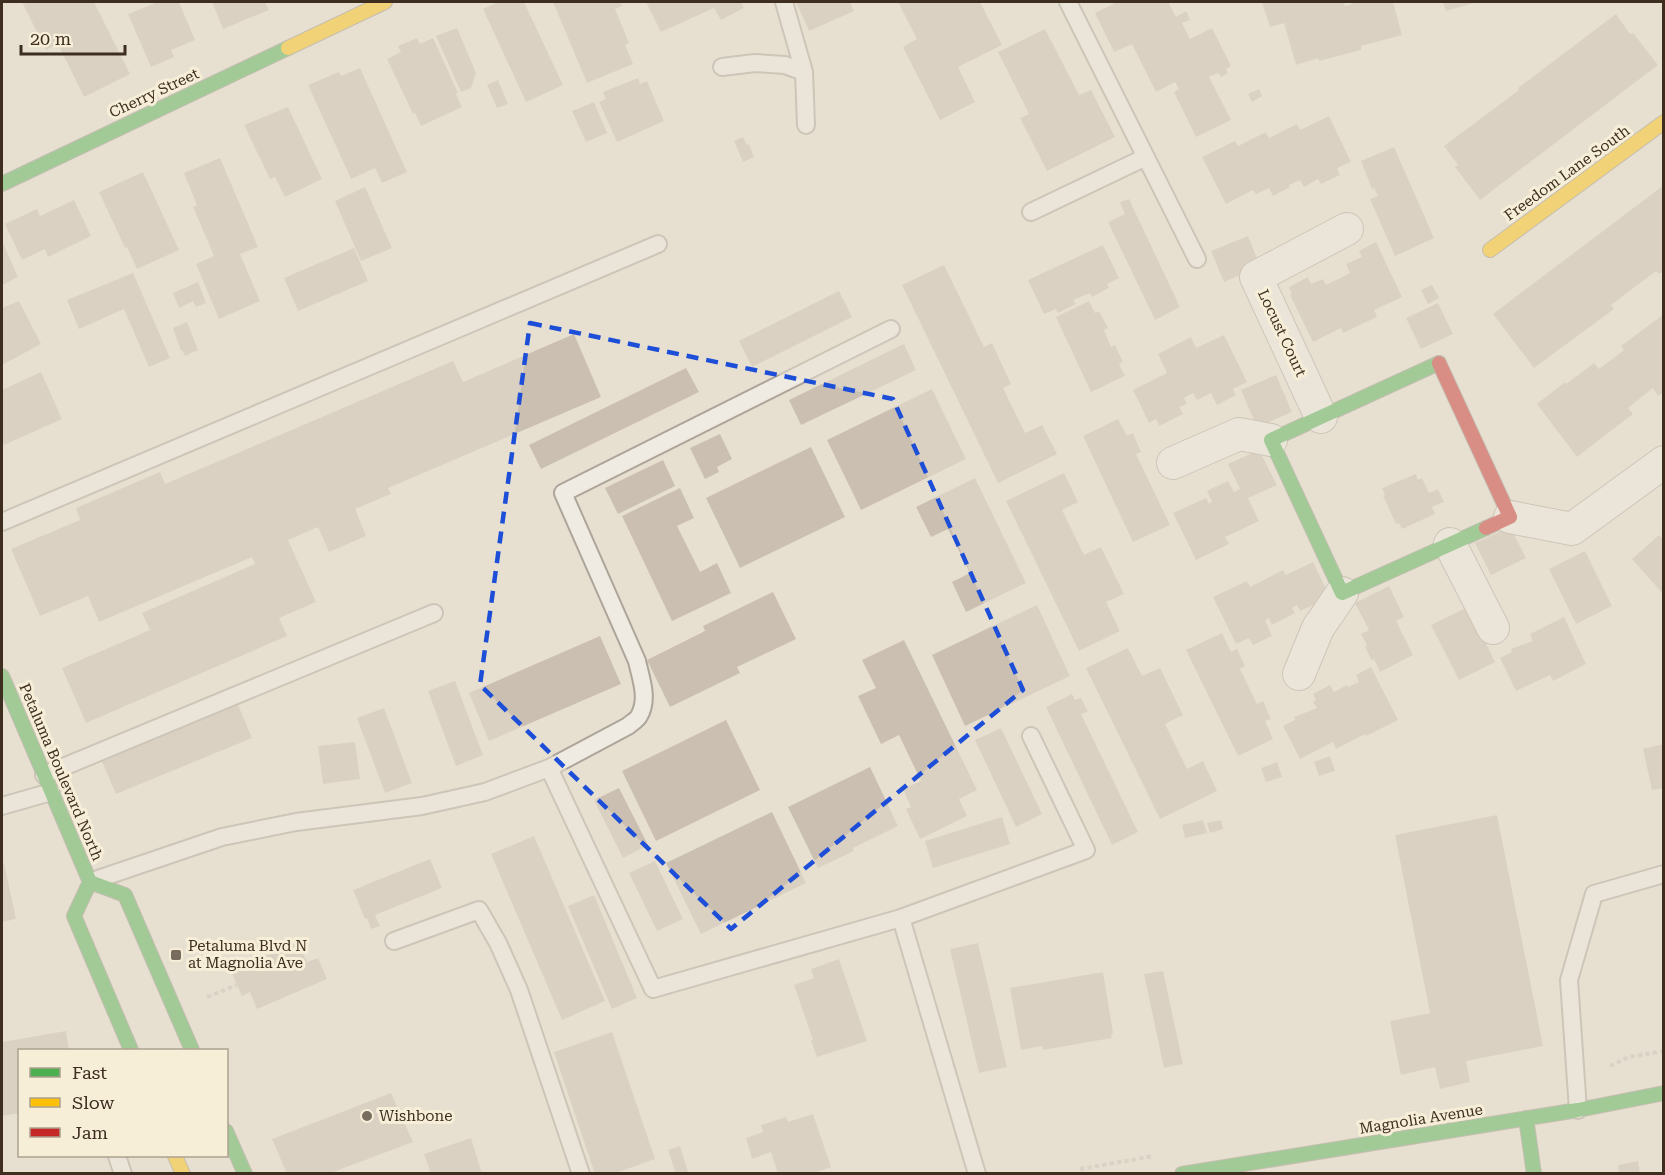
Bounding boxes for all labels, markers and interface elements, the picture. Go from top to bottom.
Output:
scale bar [21,18,124,56]
text: 20 m [30,28,71,49]
street label: Cherry Street [106,64,202,122]
street label: Freedom Lane South [1501,121,1633,225]
street label: Locust Court [1254,287,1310,380]
street label: Petaluma Boulevard North [15,681,107,864]
place label: Petaluma Blvd N at Magnolia Ave [188,937,307,972]
marker: Petaluma Blvd N at Magnolia Ave [169,948,183,962]
legend [18,1049,228,1157]
text: Fast [72,1062,107,1083]
text: Slow [72,1092,114,1113]
street label: Magnolia Avenue [1358,1100,1484,1138]
place label: Wishbone [379,1107,452,1125]
marker: Wishbone [360,1109,374,1123]
text: Jam [72,1122,108,1143]

